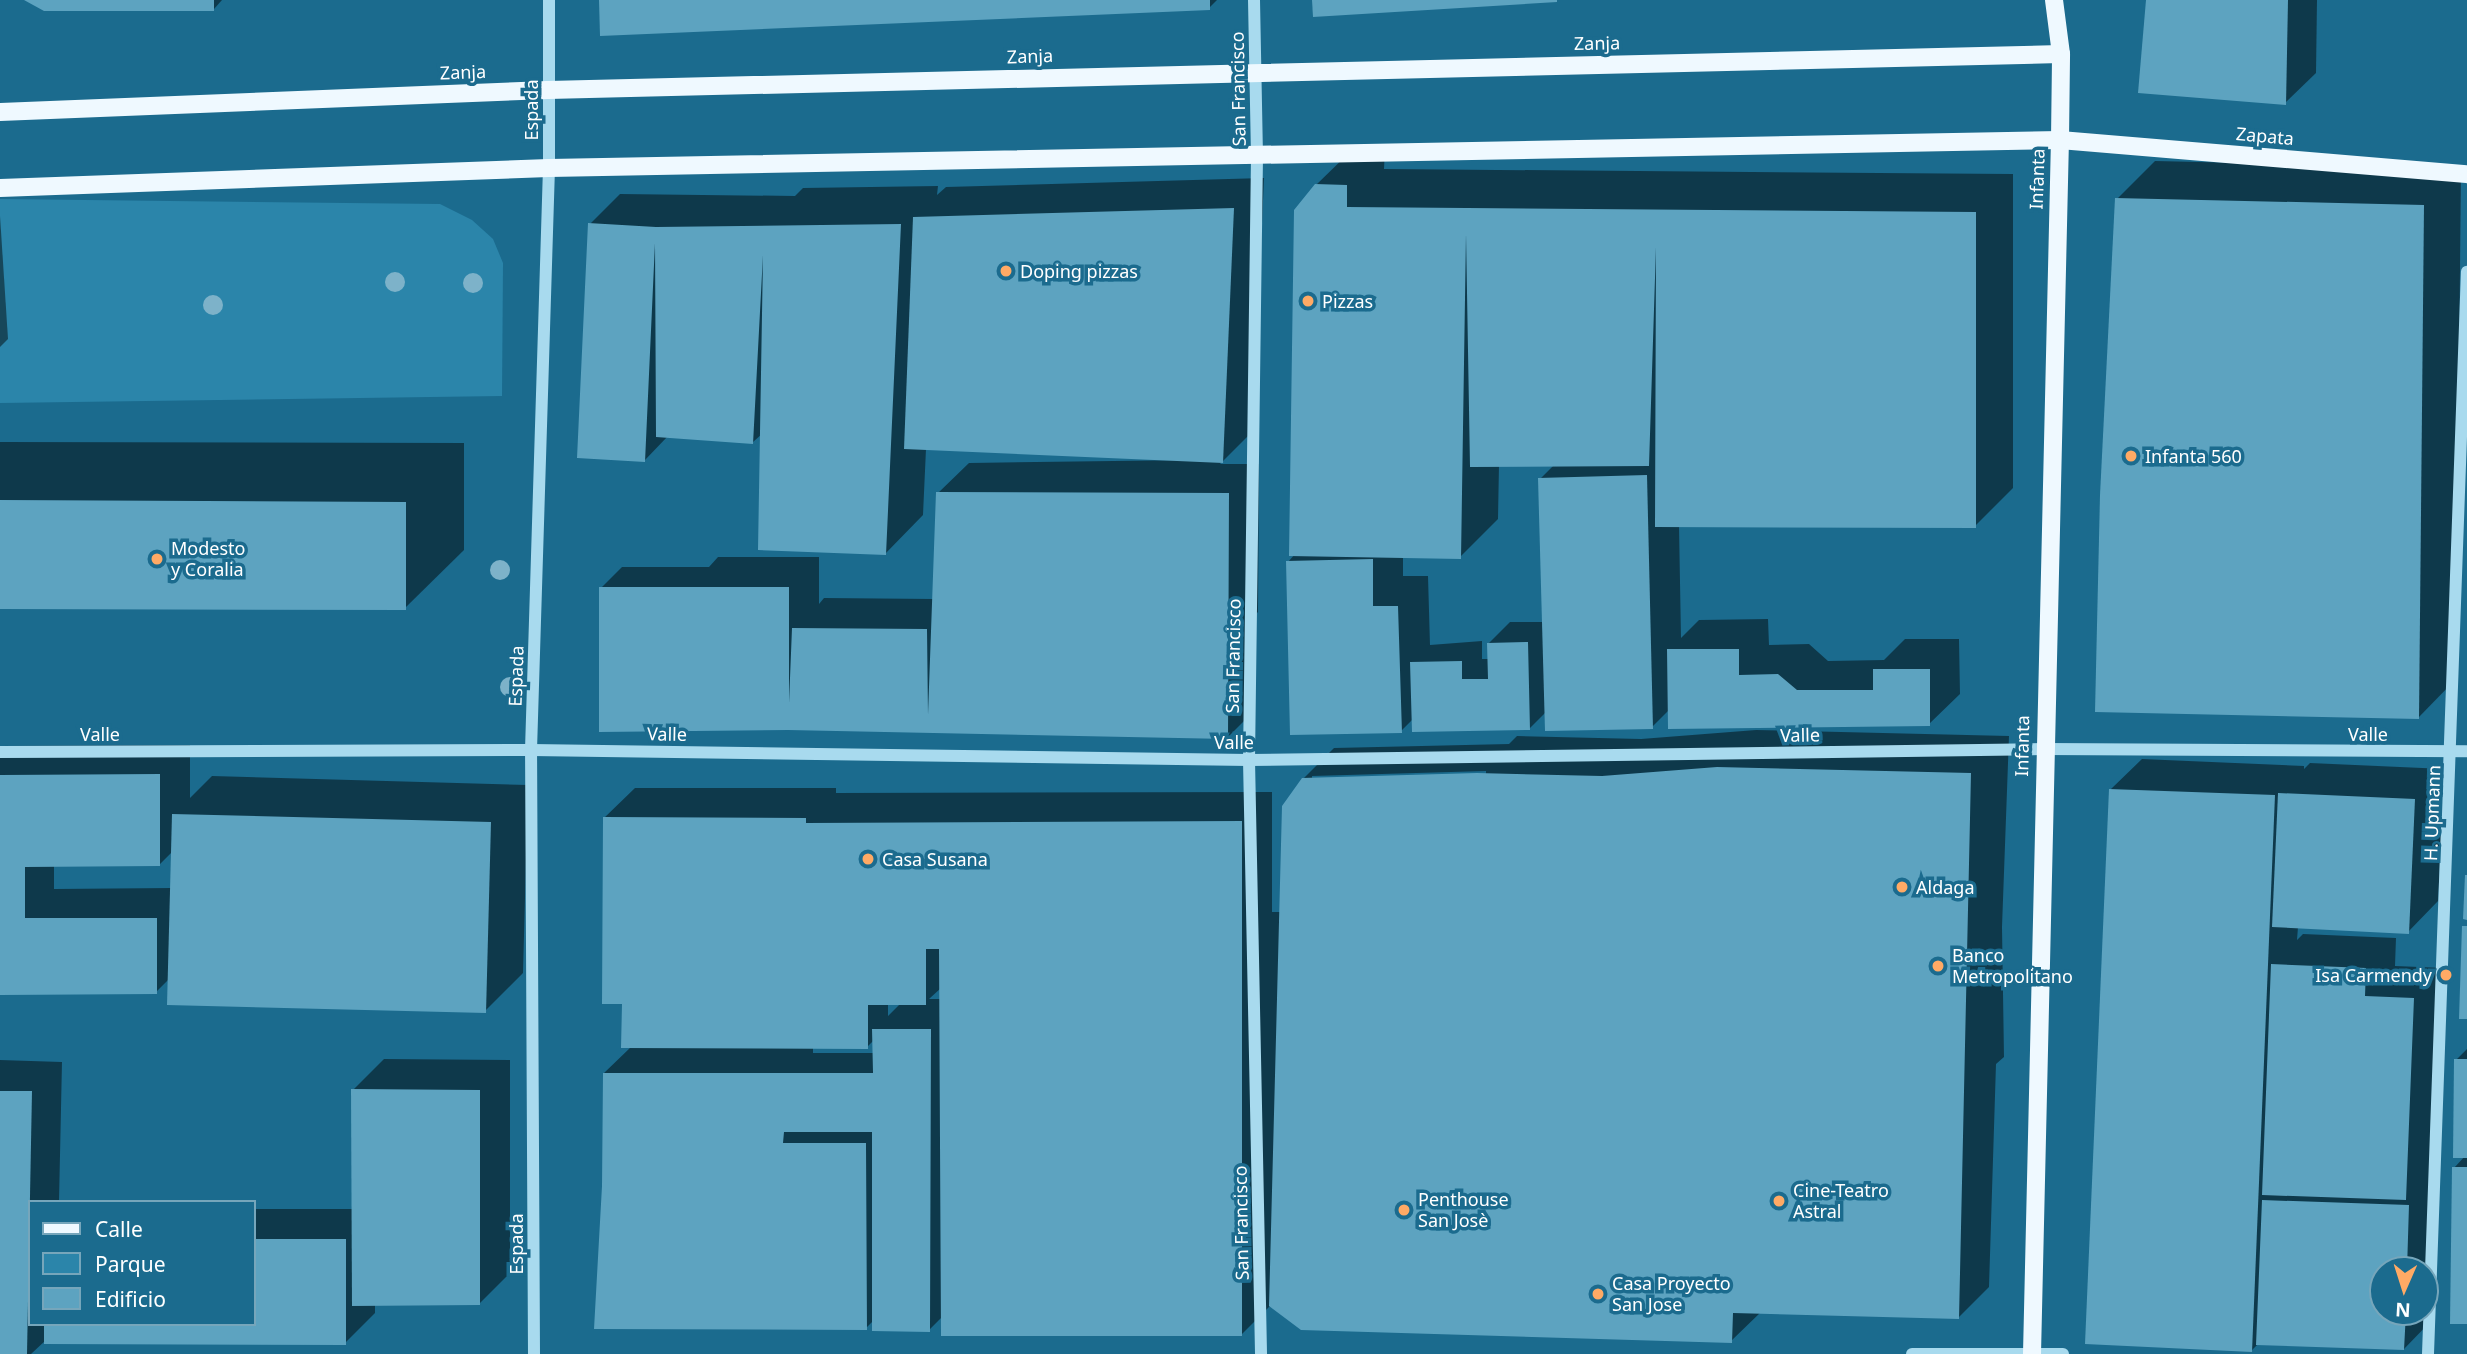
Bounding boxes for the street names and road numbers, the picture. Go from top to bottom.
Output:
street label: San Francisco [1226,31,1250,147]
street label: Zanja [1574,32,1620,54]
street label: Zanja [1007,44,1053,68]
street label: Zanja [440,60,486,84]
street label: Espada [520,80,542,140]
street label: Zapata [2235,123,2295,149]
street label: Infanta [2025,148,2049,210]
street label: San Francisco [1221,598,1245,714]
street label: Espada [504,645,528,707]
street label: Infanta [2011,715,2033,777]
street label: Valle [80,723,120,745]
street label: Valle [647,723,687,745]
street label: Valle [2348,723,2388,745]
street label: Valle [1780,724,1820,746]
street label: Valle [1214,731,1254,753]
street label: H. Upmann [2420,765,2444,861]
street label: San Francisco [1229,1165,1253,1281]
street label: Espada [505,1214,527,1274]

